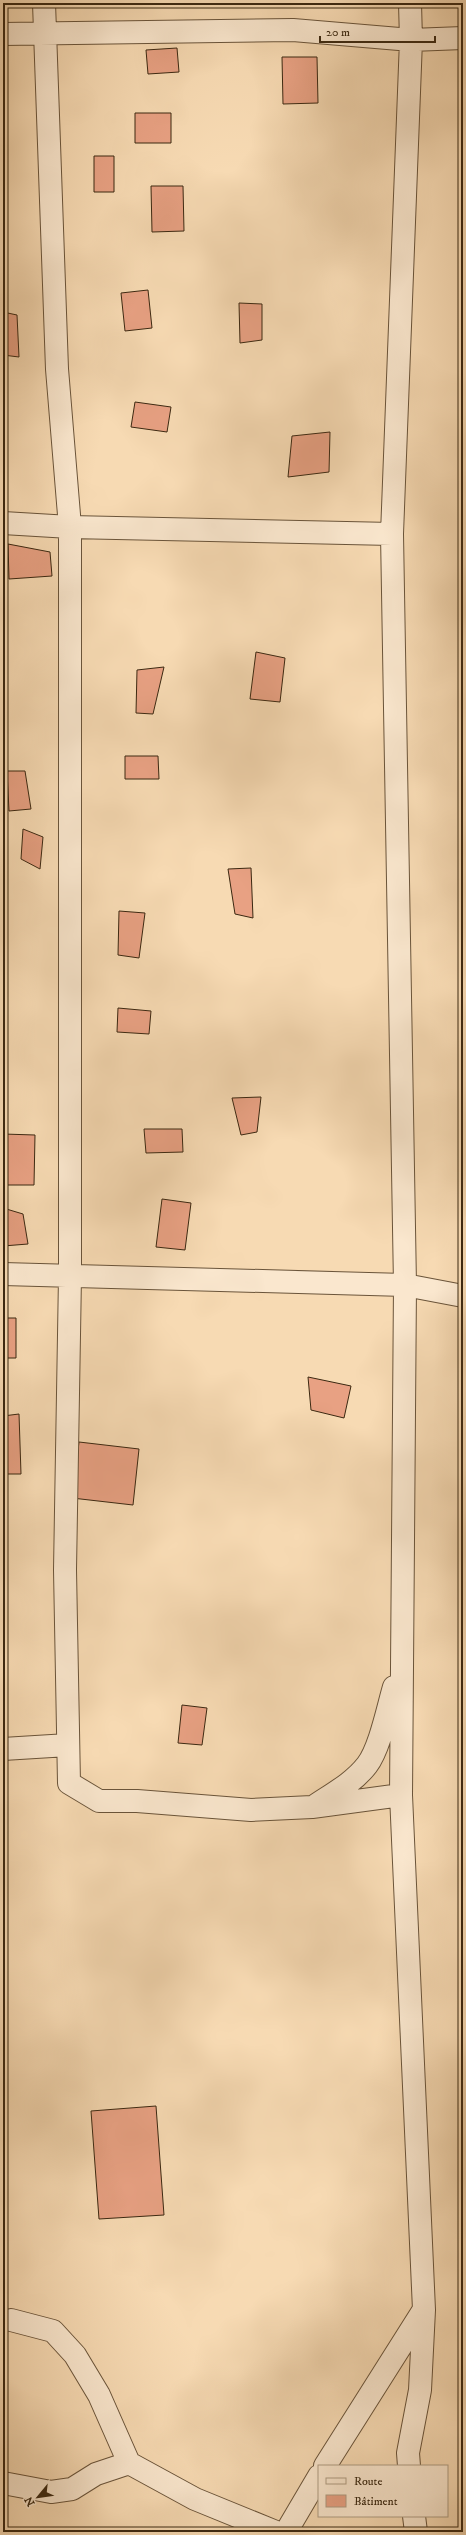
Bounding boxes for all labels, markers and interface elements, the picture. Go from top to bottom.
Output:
scale bar [320,18,435,44]
text: 20 m [326,25,350,40]
legend [318,2465,448,2517]
text: Route [354,2474,382,2489]
north arrow [18,2477,58,2517]
text: N [22,2494,38,2509]
text: Bâtiment [354,2494,398,2509]

